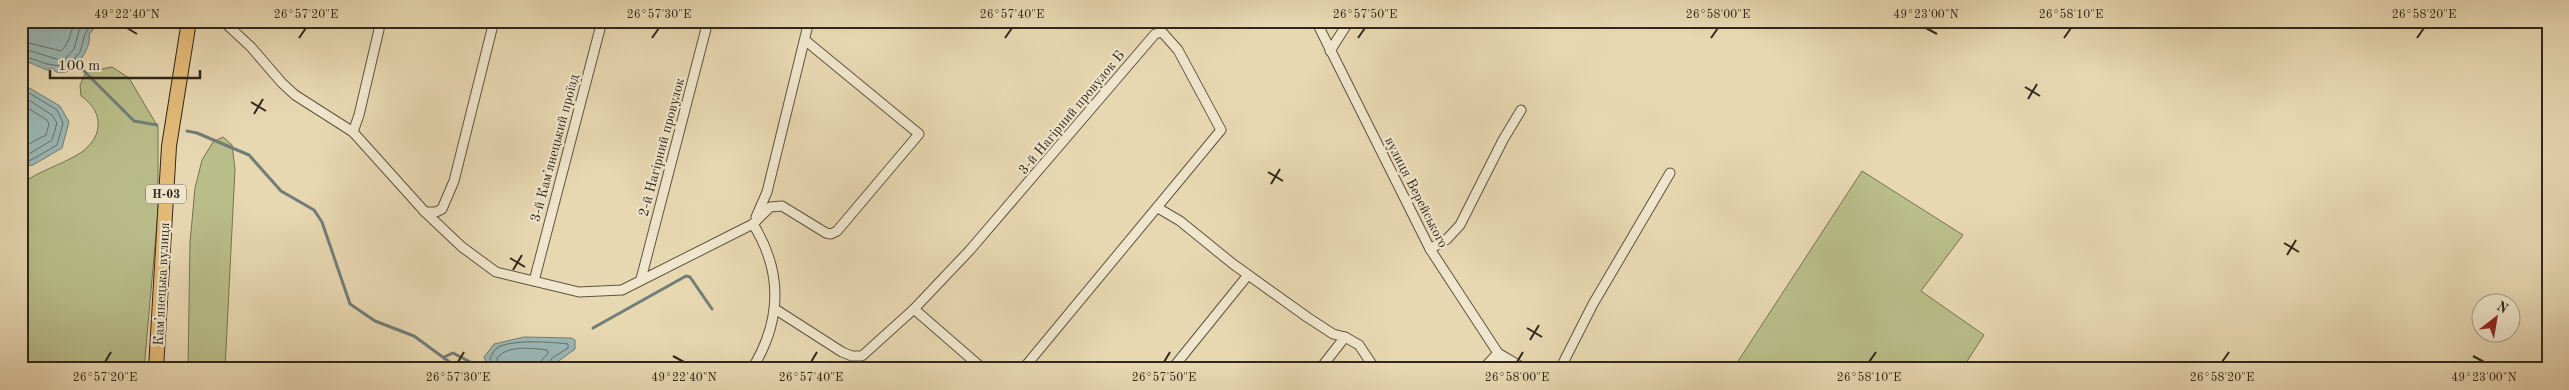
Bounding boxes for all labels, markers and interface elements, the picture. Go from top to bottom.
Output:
text: 26°57'20"E [274,8,338,21]
text: 26°57'30"E [627,8,691,21]
text: 26°57'40"E [980,8,1044,21]
text: 26°57'50"E [1333,8,1397,21]
text: 26°58'00"E [1686,8,1750,21]
text: 26°58'10"E [2039,8,2103,21]
text: 26°58'20"E [2392,8,2456,21]
text: 49°22'40"N [94,9,160,21]
text: 49°23'00"N [1893,9,1959,21]
scale bar [50,48,200,80]
street label: 3-й Нагірний провулок Б [1016,48,1128,177]
text: 100 m [58,59,100,74]
street label: 3-й Камʼянецький проїзд [528,73,581,224]
street label: 2-й Нагірний провулок [637,77,687,218]
street label: вулиця Верейського [1382,135,1450,250]
road number: Н-03 [146,184,186,203]
street label: Камʼянецька вулиця [152,222,172,346]
north arrow [2472,292,2522,342]
text: N [2494,299,2511,317]
text: 26°57'20"E [73,371,137,384]
text: 26°57'30"E [426,371,490,384]
text: 26°57'40"E [779,371,843,384]
text: 26°57'50"E [1132,371,1196,384]
text: 26°58'00"E [1485,371,1549,384]
text: 26°58'10"E [1837,371,1901,384]
text: 26°58'20"E [2190,371,2254,384]
text: 49°22'40"N [651,372,717,384]
text: 49°23'00"N [2451,372,2517,384]

